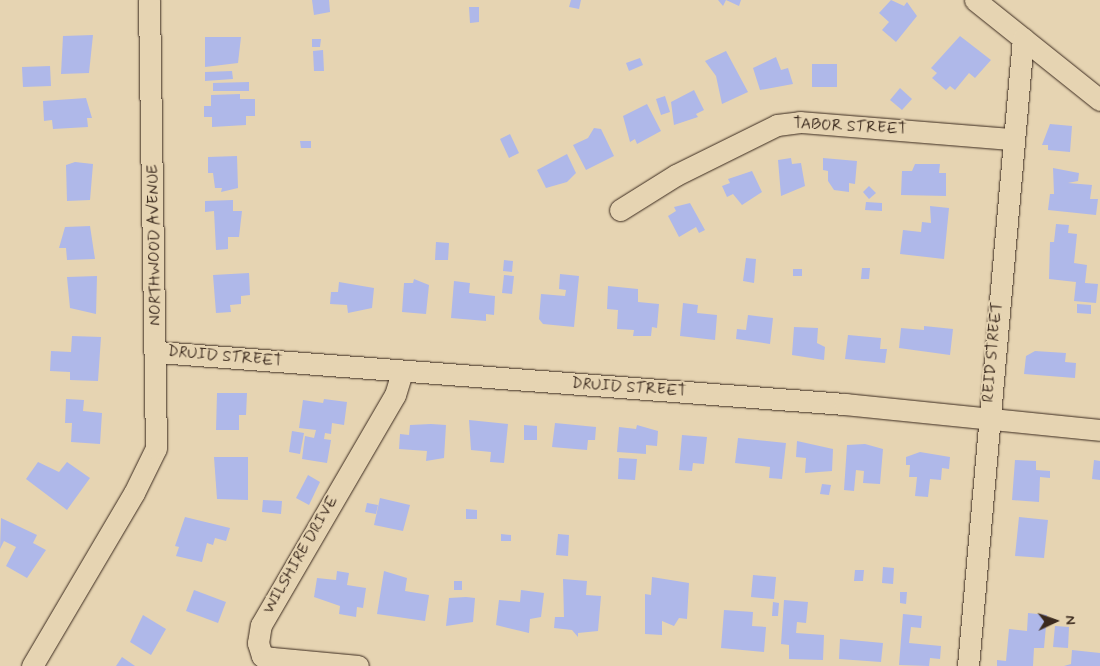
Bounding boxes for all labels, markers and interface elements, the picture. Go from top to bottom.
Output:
street label: TABOR STREET [793,114,907,140]
street label: NORTHWOOD AVENUE [144,163,166,327]
street label: REID STREET [979,300,1007,404]
street label: DRUID STREET [167,342,283,372]
street label: DRUID STREET [571,374,687,402]
street label: WILSHIRE DRIVE [259,492,343,618]
north arrow [1030,596,1080,646]
text: N [1061,615,1079,625]

